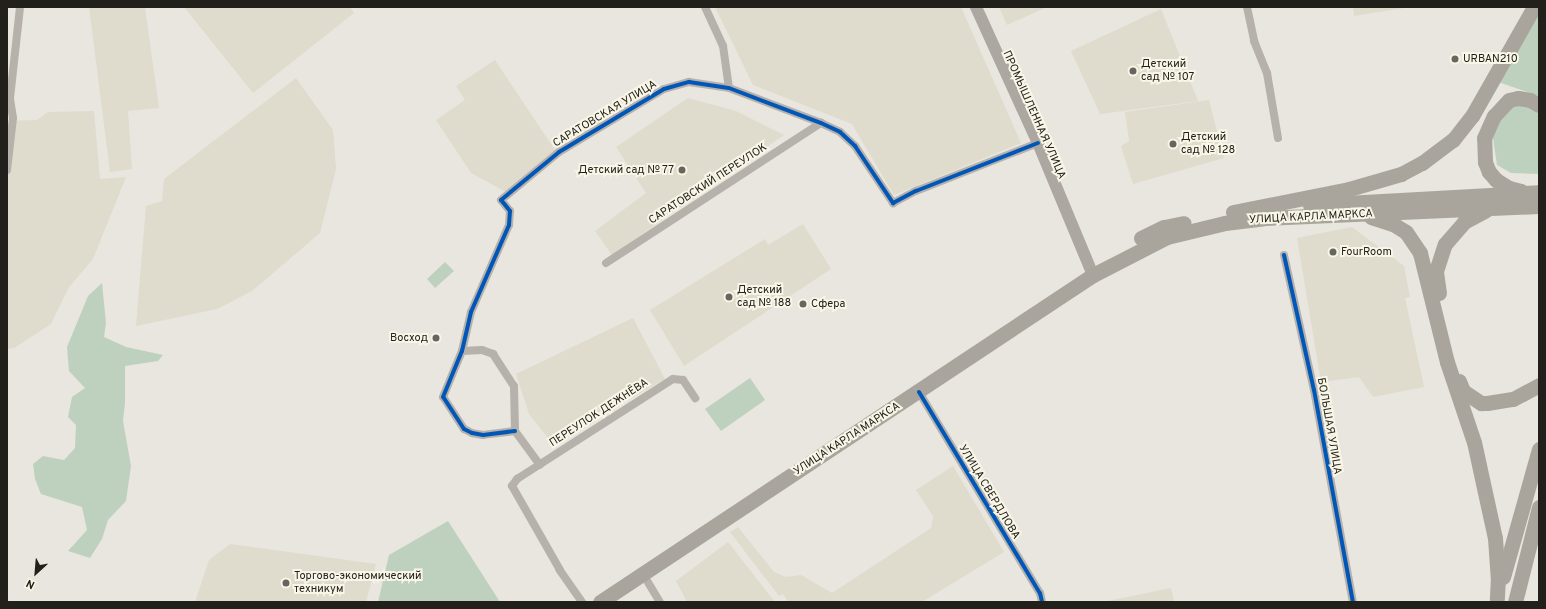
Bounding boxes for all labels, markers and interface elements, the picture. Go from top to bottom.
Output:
street label: ПРОМЫШЛЕННАЯ УЛИЦА [1000,49,1068,181]
place label: URBAN210 [1463,52,1518,66]
marker: URBAN210 [1450,54,1460,64]
place label: Детский сад № 107 [1141,58,1194,84]
marker: Детский сад № 107 [1128,66,1138,76]
street label: САРАТОВСКАЯ УЛИЦА [551,78,659,150]
place label: Детский сад № 128 [1181,131,1235,157]
marker: Детский сад № 128 [1168,139,1178,149]
street label: САРАТОВСКИЙ ПЕРЕУЛОК [646,141,770,227]
place label: Детский сад № 77 [577,163,674,177]
marker: Детский сад № 77 [677,165,687,175]
street label: УЛИЦА КАРЛА МАРКСА [1248,207,1374,227]
place label: FourRoom [1341,245,1392,259]
marker: FourRoom [1328,247,1338,257]
place label: Детский сад № 188 [737,284,791,310]
marker: Детский сад № 188 [724,292,734,302]
place label: Сфера [811,297,845,311]
marker: Сфера [798,299,808,309]
place label: Восход [390,331,428,345]
marker: Восход [431,333,441,343]
street label: ПЕРЕУЛОК ДЕЖНЁВА [547,376,651,450]
street label: БОЛЬШАЯ УЛИЦА [1314,377,1344,475]
street label: УЛИЦА КАРЛА МАРКСА [791,399,903,479]
street label: УЛИЦА СВЕРДЛОВА [955,442,1023,542]
north arrow [16,553,56,593]
place label: Торгово-экономический техникум [294,570,421,596]
text: N [24,576,37,592]
marker: Торгово-экономический техникум [281,578,291,588]

